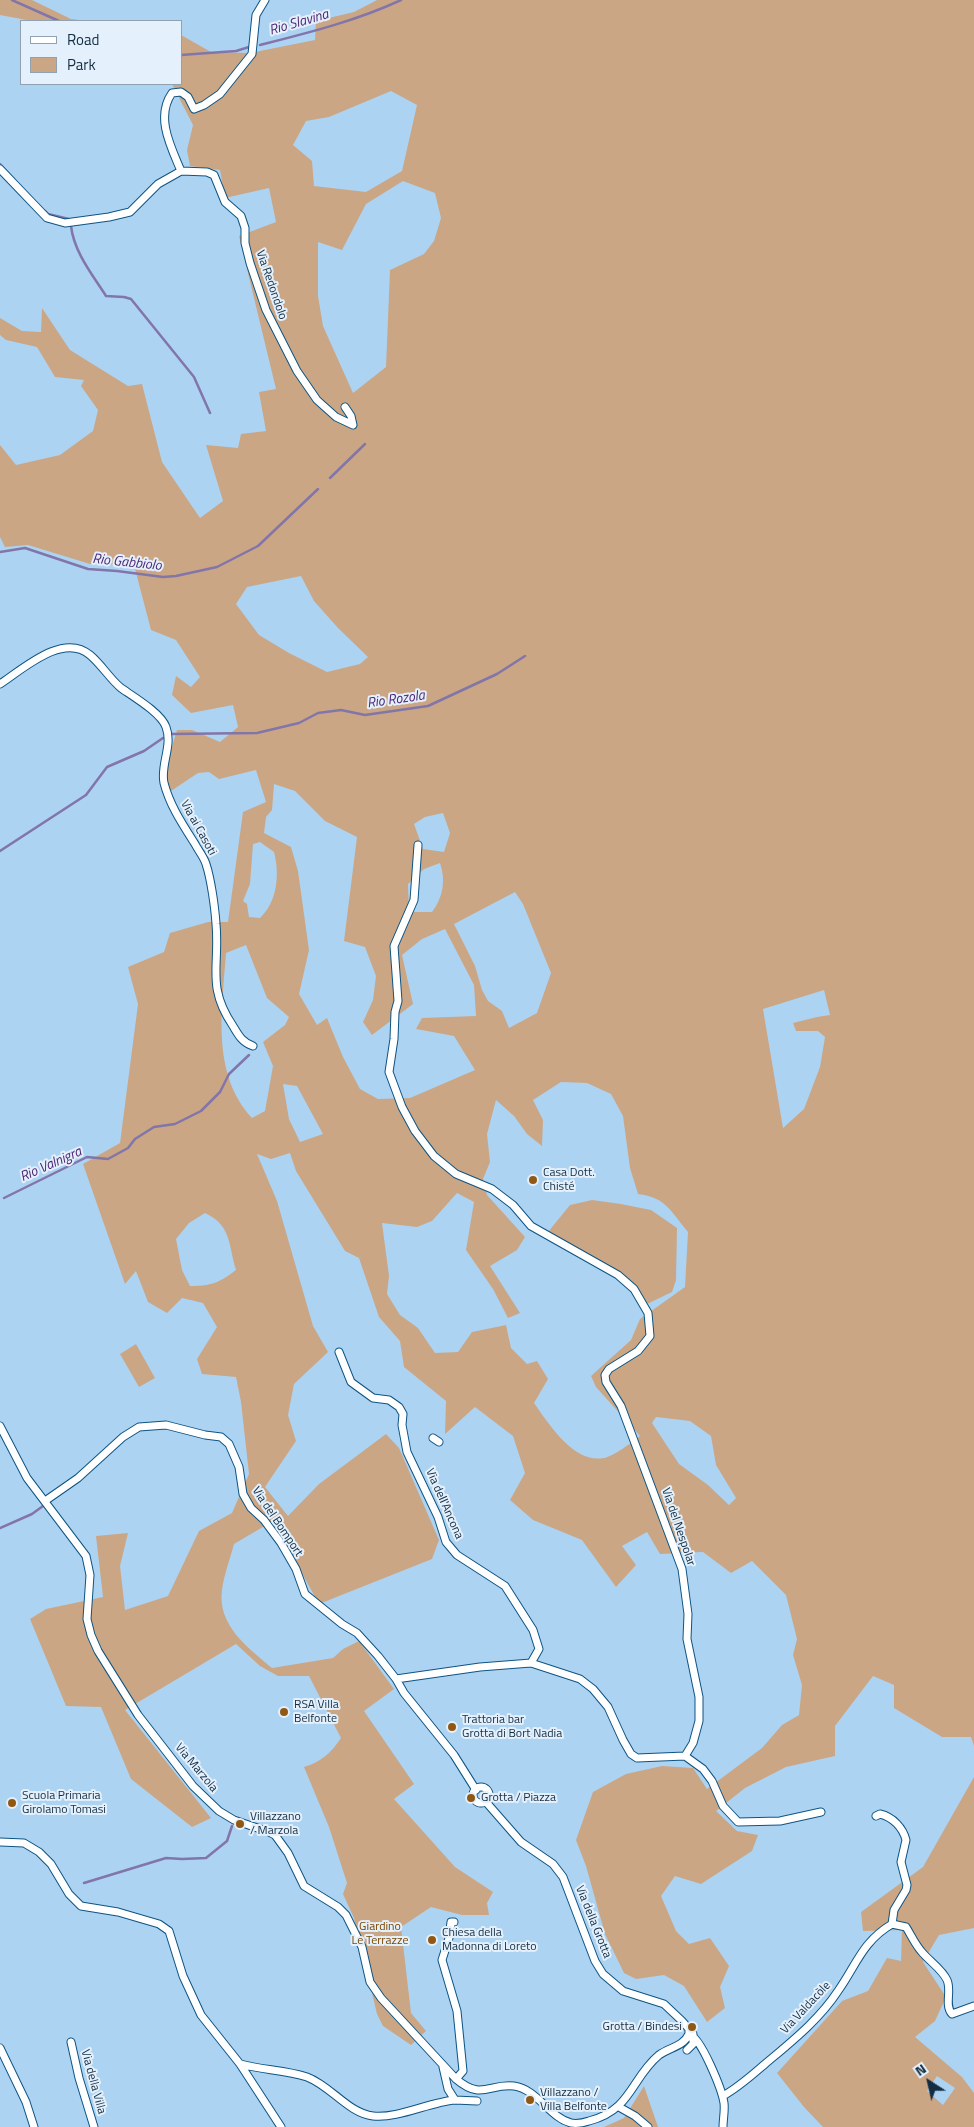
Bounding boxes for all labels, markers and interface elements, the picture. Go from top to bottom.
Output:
water label: Rio Slavina [267,7,331,39]
legend [20,20,182,85]
text: Road [67,28,99,51]
text: Park [67,53,96,76]
street label: Via Redondolo [252,248,290,322]
water label: Rio Gabbiolo [92,551,162,575]
water label: Rio Rozola [366,688,426,712]
street label: Via ai Casoti [177,798,219,858]
water label: Rio Valnigra [18,1144,84,1186]
place label: Casa Dott. Chisté [543,1166,595,1194]
marker: Casa Dott. Chisté [527,1174,539,1186]
street label: Via dell'Ancona [422,1466,466,1542]
street label: Via del Bomport [248,1484,306,1560]
street label: Via del Nespolar [658,1486,698,1568]
place label: RSA Villa Belfonte [294,1698,339,1726]
marker: RSA Villa Belfonte [278,1706,290,1718]
place label: Trattoria bar Grotta di Bort Nadia [462,1713,562,1741]
marker: Trattoria bar Grotta di Bort Nadia [446,1721,458,1733]
street label: Via Marzola [172,1741,220,1795]
place label: Scuola Primaria Girolamo Tomasi [22,1789,106,1817]
place label: Grotta / Piazza [481,1791,556,1805]
marker: Grotta / Piazza [465,1792,477,1804]
marker: Scuola Primaria Girolamo Tomasi [6,1797,18,1809]
place label: Villazzano / Marzola [250,1810,301,1838]
marker: Villazzano / Marzola [234,1818,246,1830]
street label: Via della Grotta [572,1884,614,1960]
park label: Giardino Le Terrazze [352,1920,408,1948]
place label: Chiesa della Madonna di Loreto [442,1926,537,1954]
marker: Chiesa della Madonna di Loreto [426,1934,438,1946]
street label: Via Valdacòle [778,1979,834,2037]
place label: Grotta / Bindesi [603,2020,682,2034]
marker: Grotta / Bindesi [686,2021,698,2033]
street label: Via della Villa [77,2048,109,2116]
north arrow [904,2057,954,2107]
text: N [910,2058,930,2081]
place label: Villazzano / Villa Belfonte [540,2086,607,2114]
marker: Villazzano / Villa Belfonte [524,2094,536,2106]

